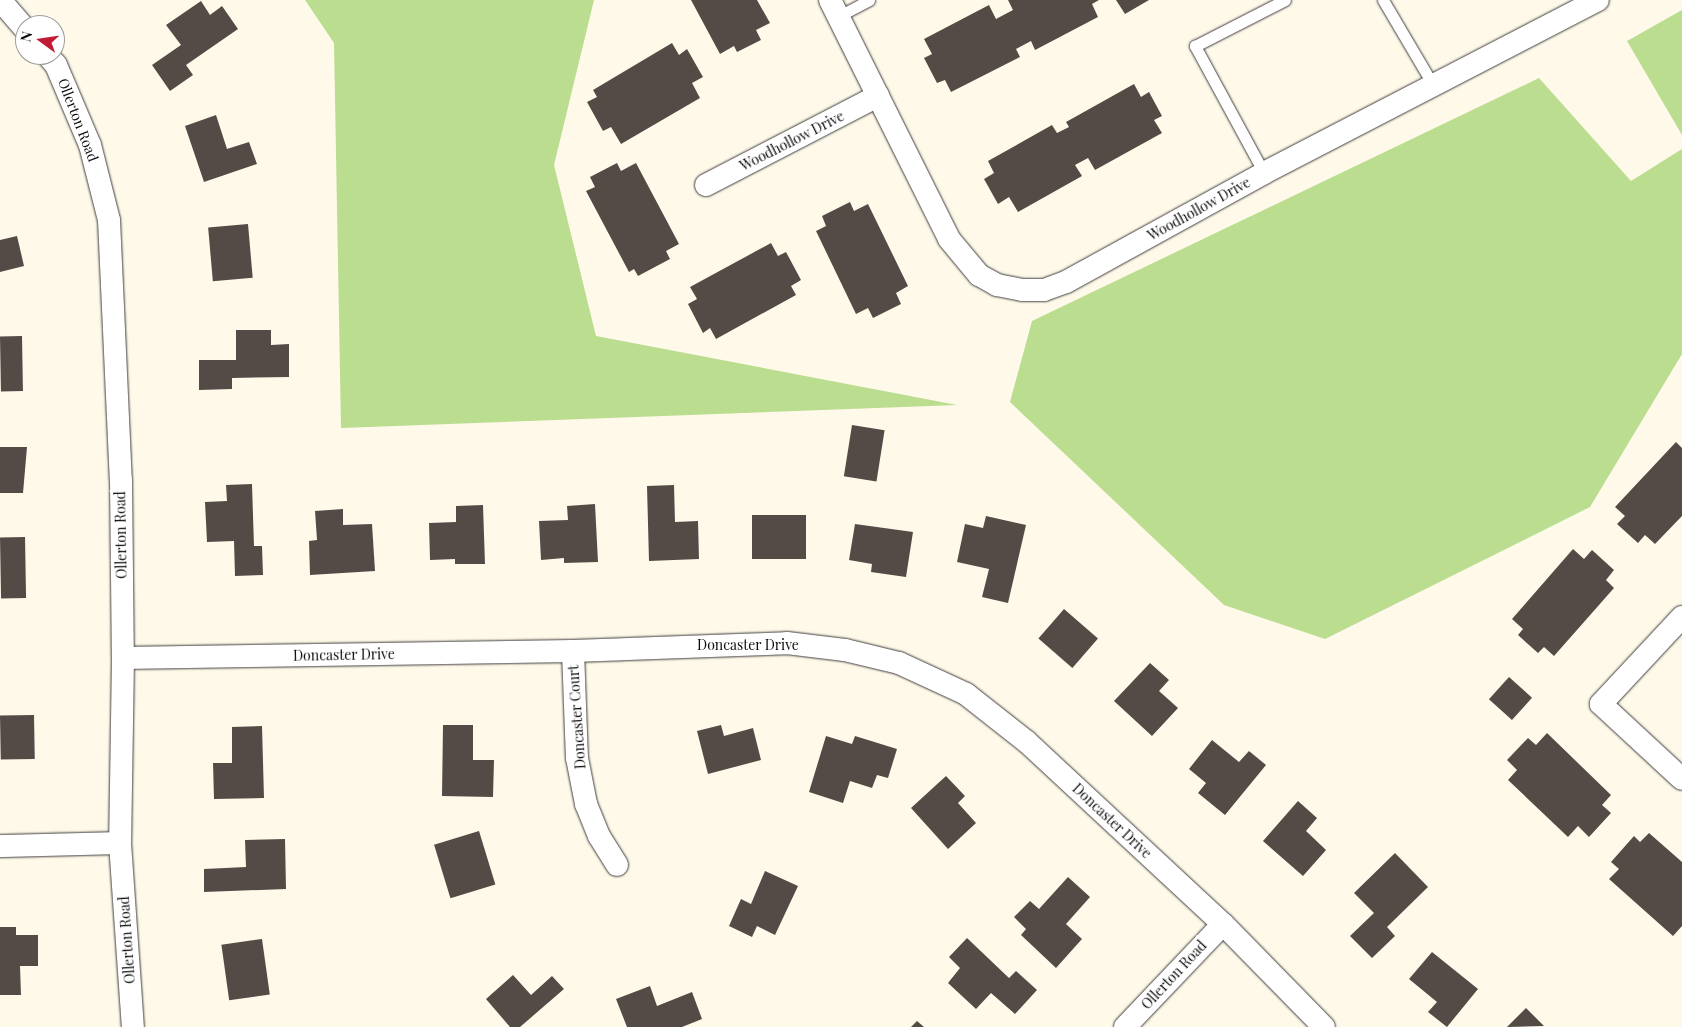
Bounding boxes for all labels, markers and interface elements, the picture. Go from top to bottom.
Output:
north arrow [15,15,65,65]
text: N [15,29,36,44]
street label: Ollerton Road [54,76,102,164]
street label: Woodhollow Drive [737,107,847,175]
street label: Woodhollow Drive [1145,174,1253,244]
street label: Ollerton Road [112,491,130,579]
street label: Doncaster Drive [697,637,799,653]
street label: Doncaster Drive [293,646,395,664]
street label: Doncaster Court [565,664,589,770]
street label: Doncaster Drive [1069,780,1155,862]
street label: Ollerton Road [116,896,138,984]
street label: Ollerton Road [1138,937,1210,1013]

